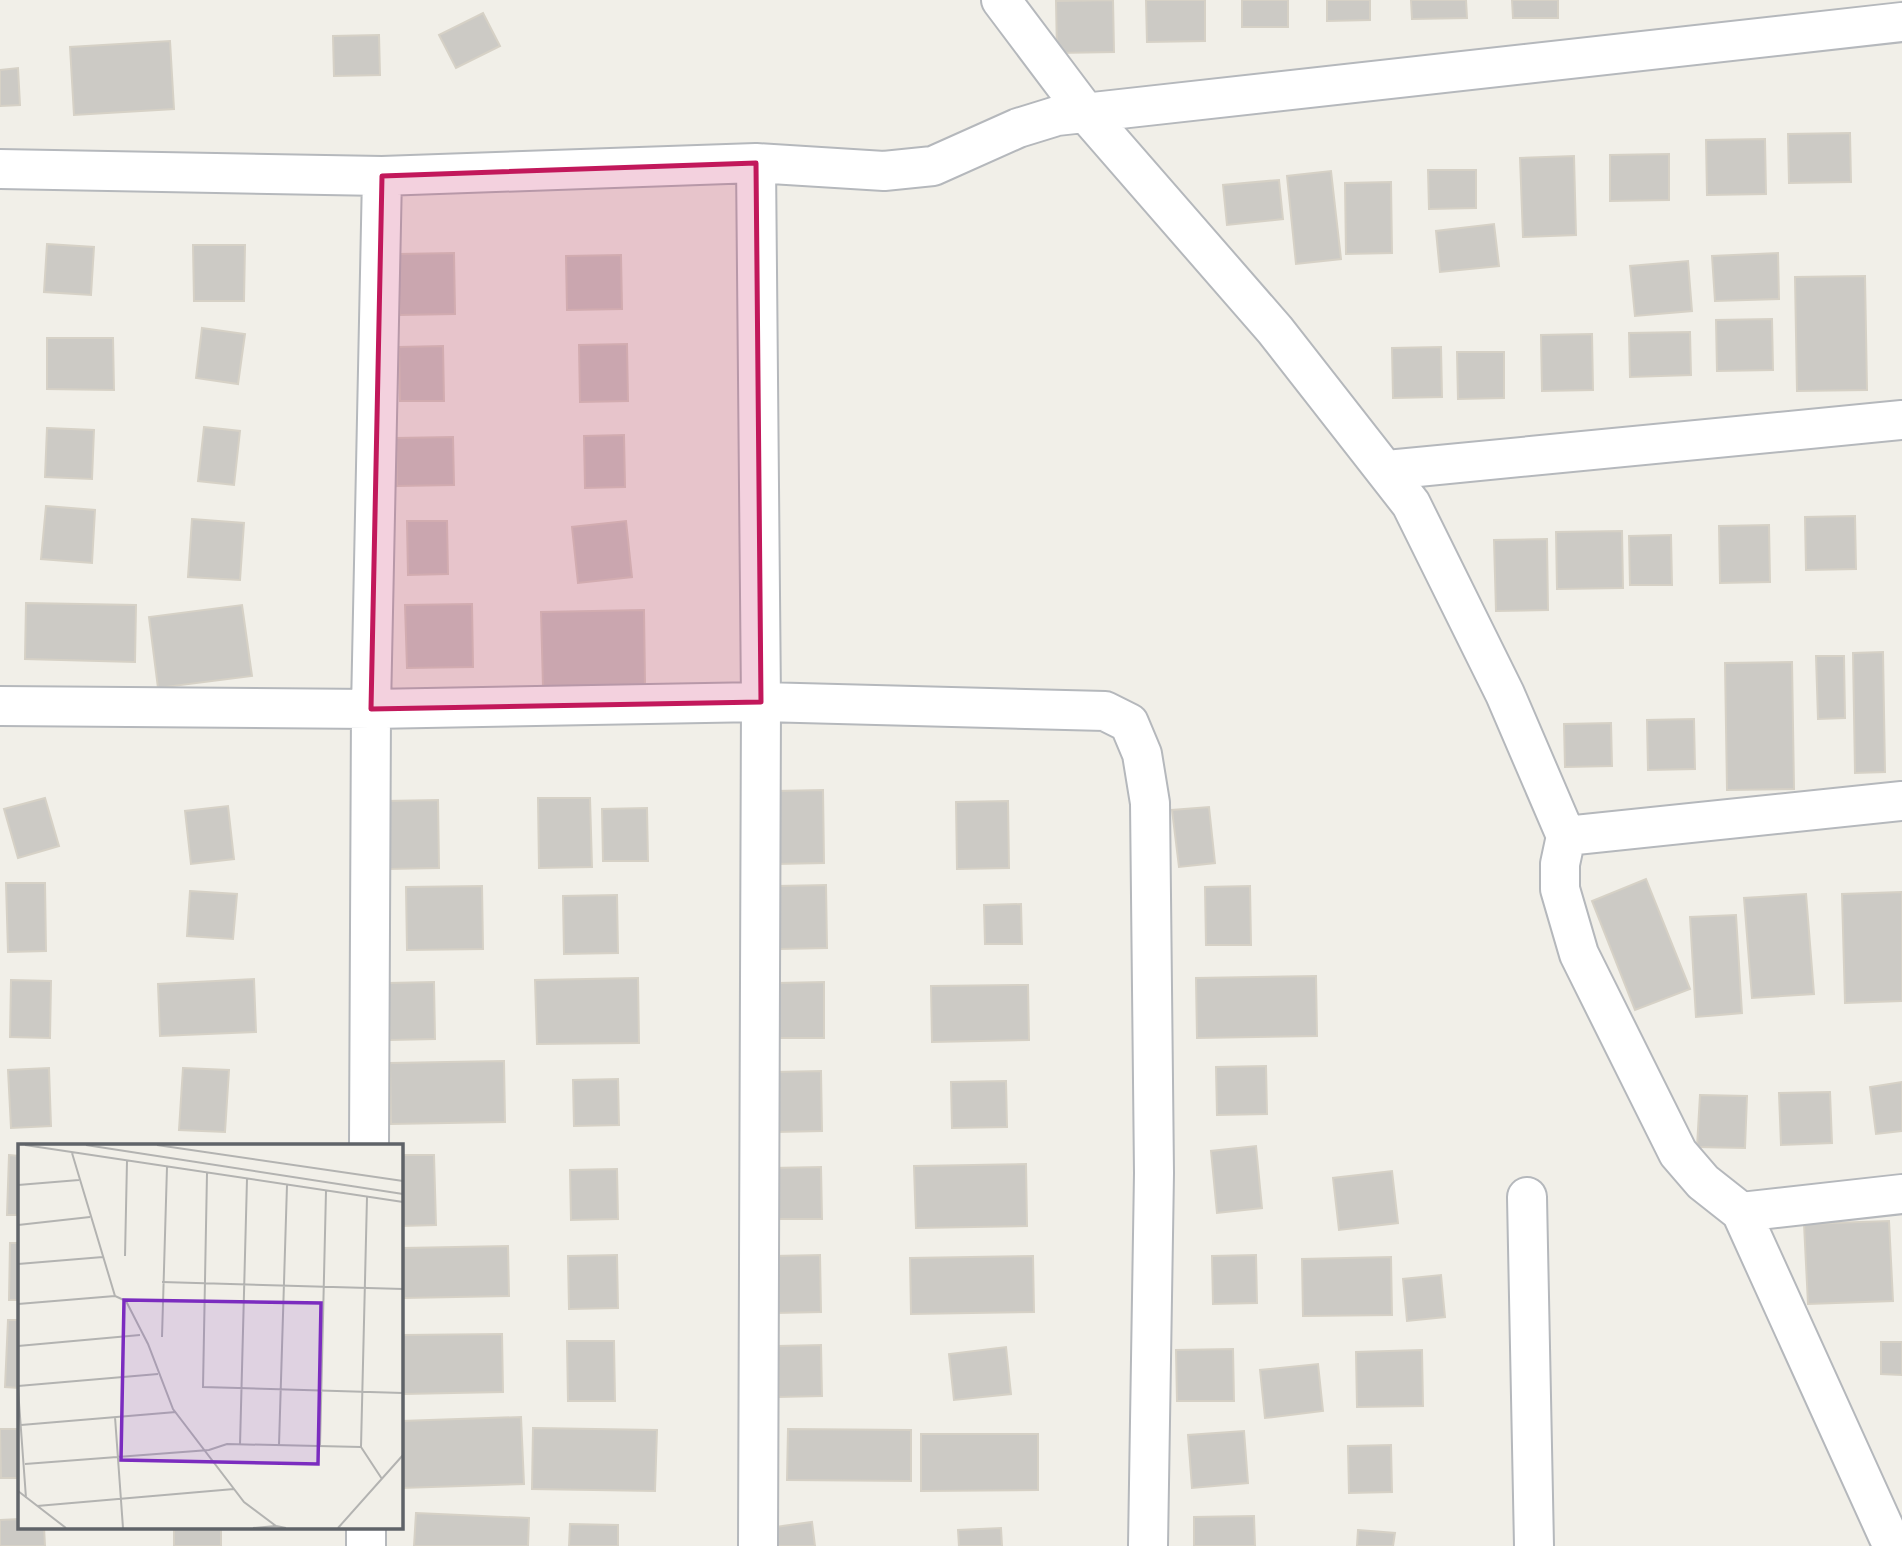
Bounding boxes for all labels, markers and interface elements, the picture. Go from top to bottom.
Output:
inset map [18,1144,402,1528]

